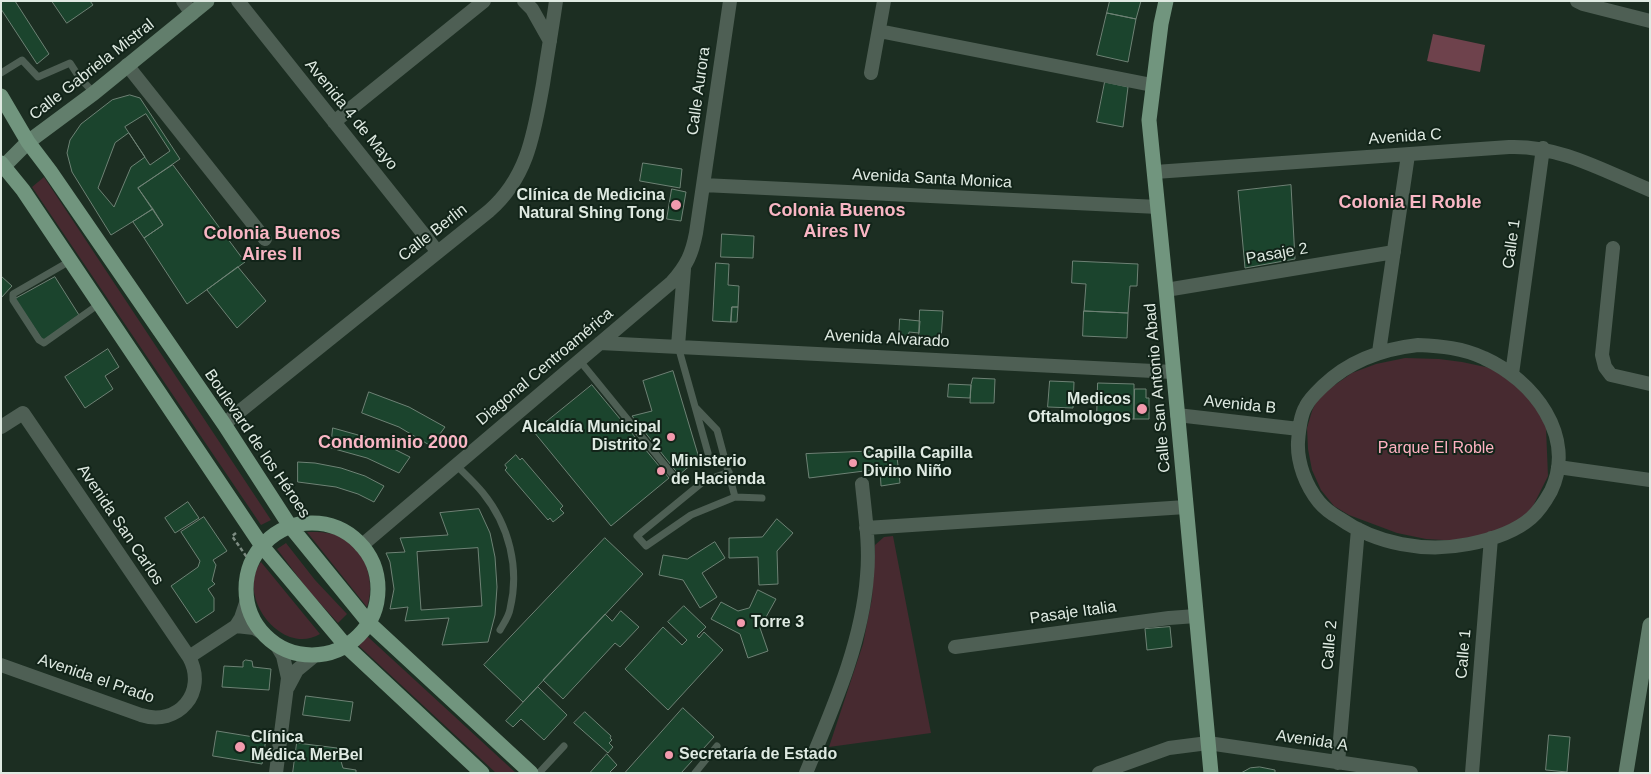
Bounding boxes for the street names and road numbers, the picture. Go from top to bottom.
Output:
street label: Calle Gabriela Mistral [26,15,158,125]
street label: Calle Aurora [683,46,715,136]
street label: Avenida 4 de Mayo [301,56,401,174]
street label: Avenida C [1368,125,1442,149]
street label: Avenida Santa Monica [852,165,1012,193]
street label: Calle Berlin [395,200,471,266]
street label: Calle 1 [1499,218,1525,270]
street label: Pasaje 2 [1245,239,1309,269]
street label: Calle San Antonio Abad [1141,303,1175,473]
street label: Diagonal Centroamérica [473,304,617,430]
street label: Avenida Alvarado [824,326,950,352]
street label: Boulevard de los Héroes [200,366,314,522]
street label: Avenida B [1203,392,1277,418]
street label: Avenida San Carlos [73,461,167,589]
street label: Pasaje Italia [1029,597,1117,629]
street label: Calle 2 [1318,619,1342,671]
street label: Calle 1 [1452,628,1476,680]
street label: Avenida el Prado [35,650,157,708]
street label: Avenida A [1275,726,1349,756]

